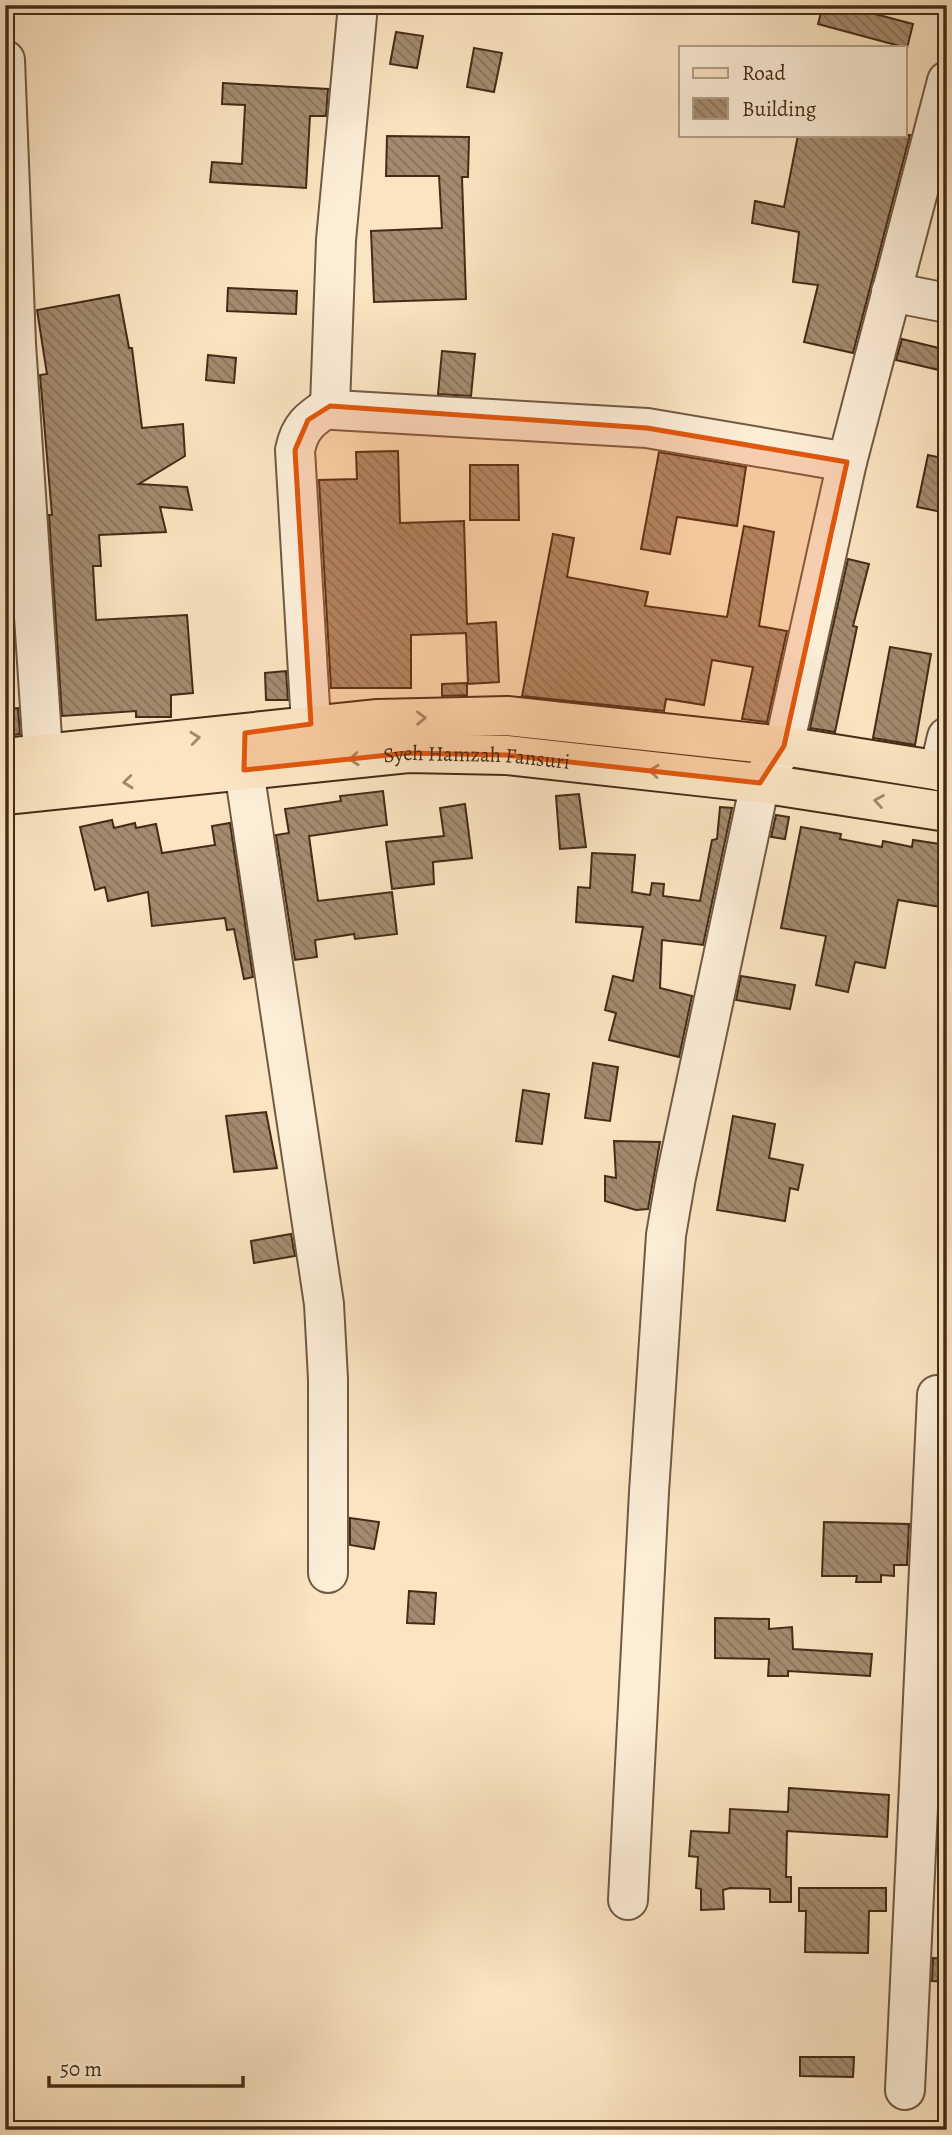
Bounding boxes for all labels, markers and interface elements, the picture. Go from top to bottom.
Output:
legend [679,46,906,136]
text: Road [742,59,786,87]
text: Building [742,95,817,123]
one-way arrow [417,710,427,726]
one-way arrow [190,731,201,746]
street label: Syeh Hamzah Fansuri [382,739,572,776]
one-way arrow [348,751,360,766]
one-way arrow [648,764,659,779]
one-way arrow [122,775,134,790]
one-way arrow [873,794,885,809]
scale bar [49,2044,243,2088]
text: 50 m [60,2055,102,2083]

